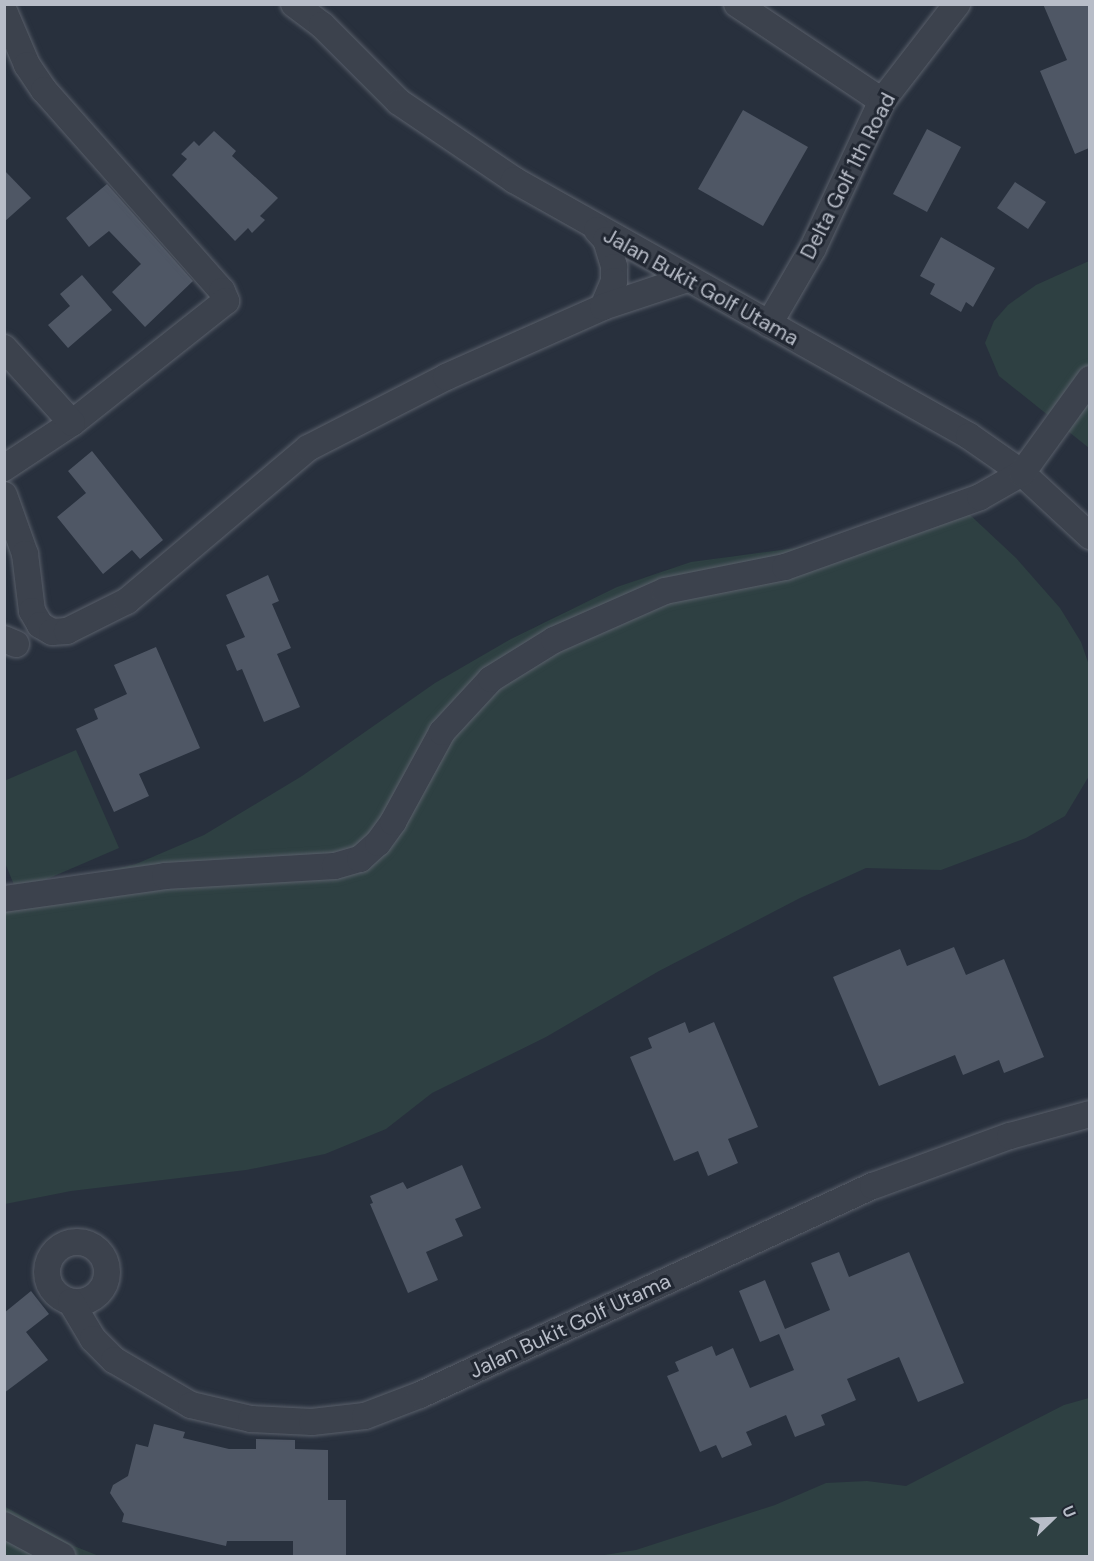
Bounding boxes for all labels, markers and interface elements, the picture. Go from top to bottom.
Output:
street label: Delta Golf 1th Road [795,89,901,263]
street label: Jalan Bukit Golf Utama [599,223,803,351]
street label: Jalan Bukit Golf Utama [465,1268,675,1384]
north arrow [1022,1489,1082,1549]
text: U [1057,1503,1081,1521]

